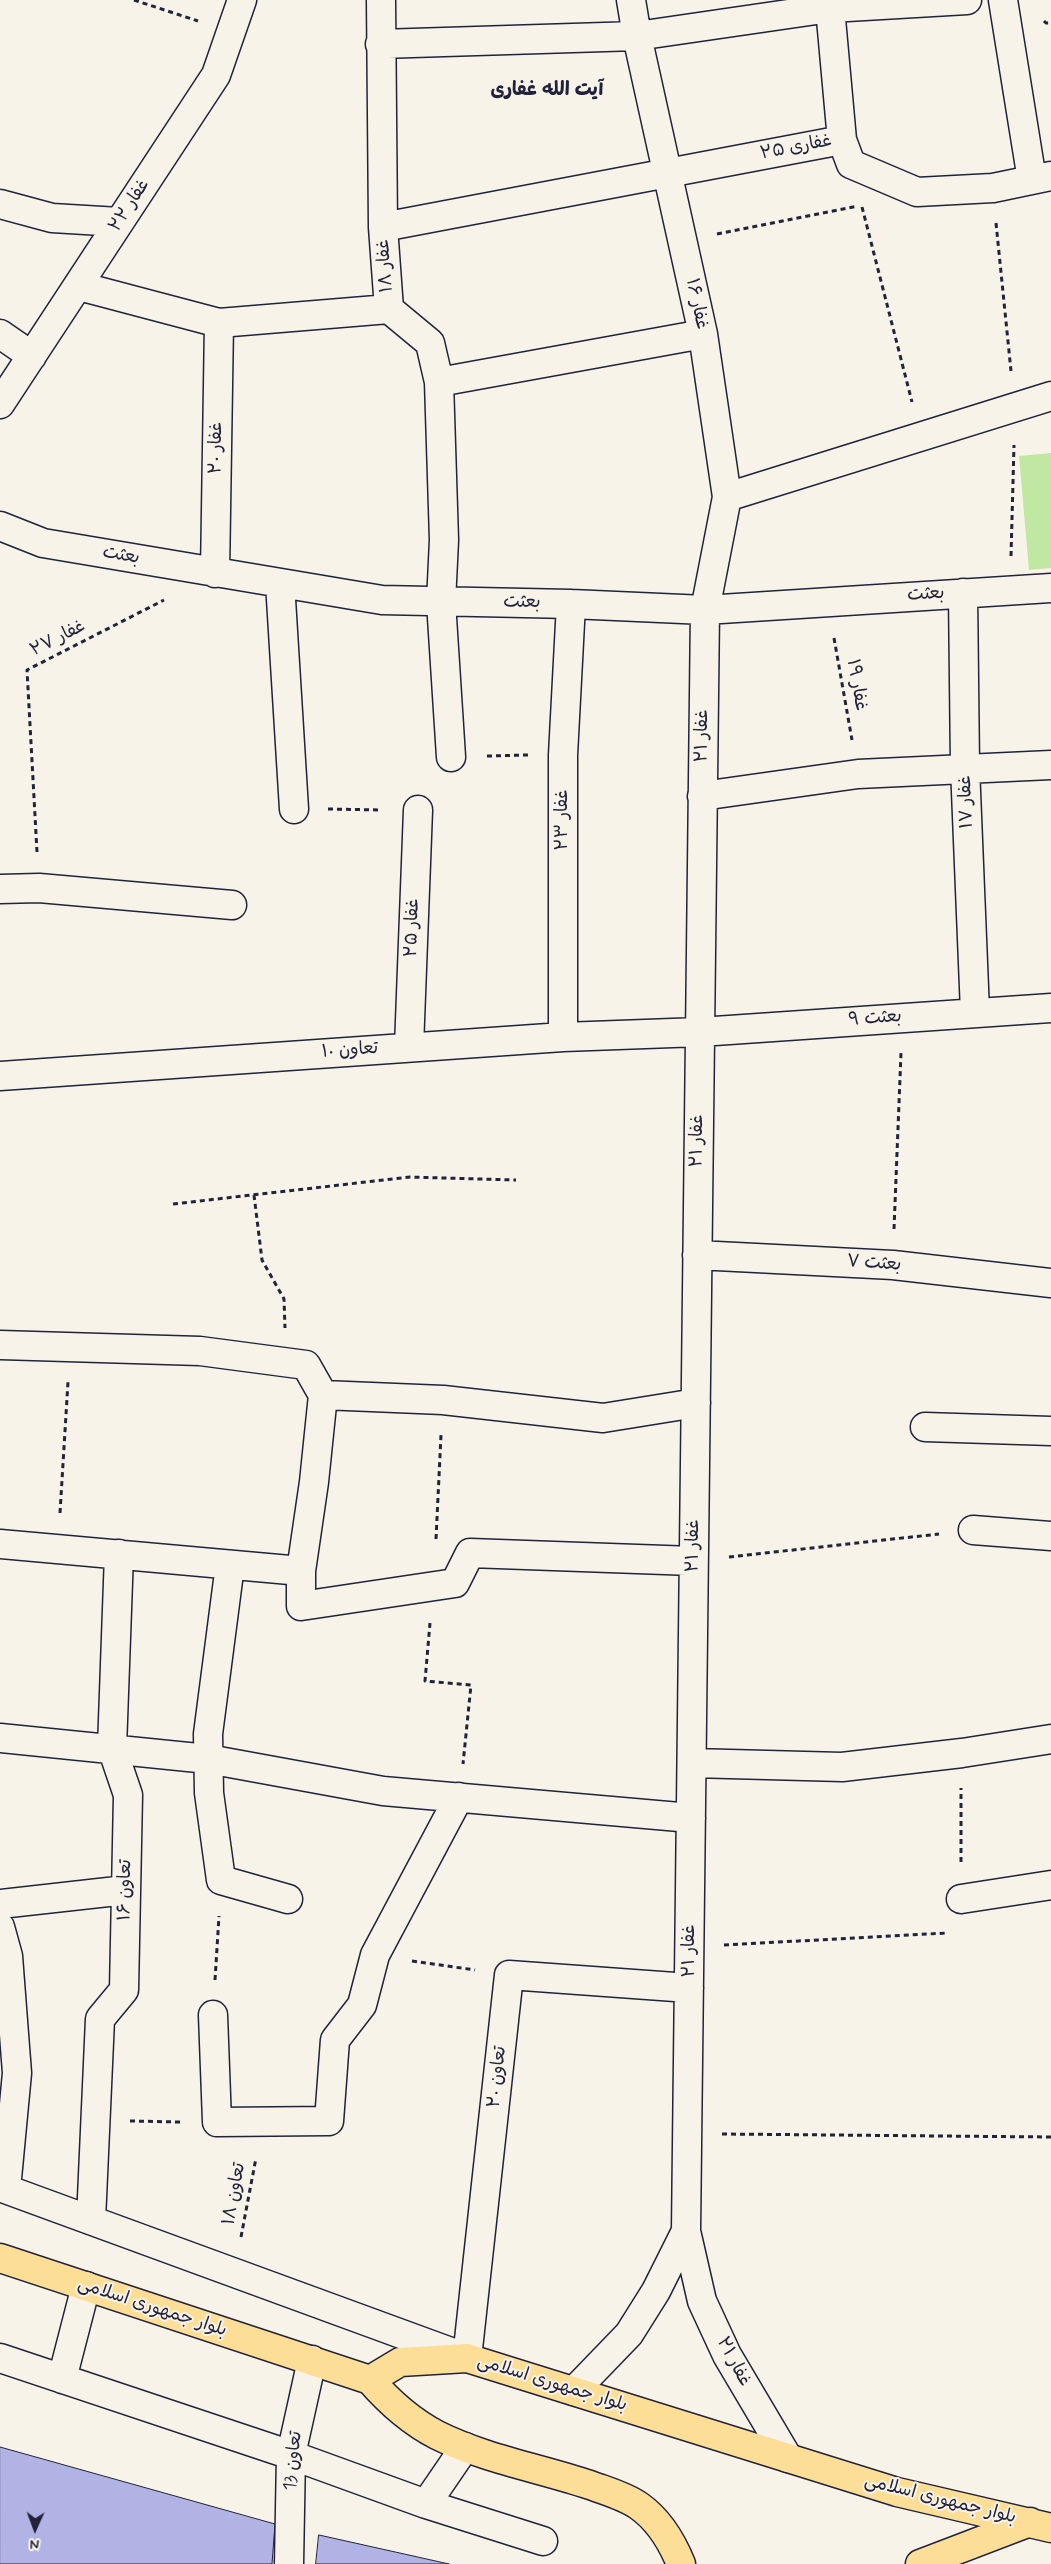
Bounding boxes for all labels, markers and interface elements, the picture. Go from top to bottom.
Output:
district label: آیت الله غفاری [491,80,603,102]
street label: غفاری ۲۵ [758,130,834,166]
street label: غفار ۲۲ [105,176,155,236]
street label: غفار ۱۸ [373,239,399,293]
street label: غفار ۱۶ [680,277,712,331]
street label: غفار ۲۰ [206,422,228,474]
street label: بعثت [101,542,141,570]
street label: بعثت [907,583,945,607]
street label: بعثت [503,592,541,614]
street label: غفار ۲۷ [27,616,89,662]
street label: غفار ۱۹ [841,658,871,712]
street label: غفار ۲۱ [692,709,714,763]
street label: غفار ۱۷ [955,775,979,829]
street label: غفار ۲۳ [552,789,574,851]
street label: غفار ۲۵ [401,898,425,958]
street label: بعثت ۹ [848,1006,902,1032]
street label: تعاون ۱۰ [321,1038,379,1064]
street label: غفار ۲۱ [687,1114,709,1168]
street label: بعثت ۷ [846,1251,902,1277]
street label: غفار ۲۱ [683,1519,705,1573]
street label: تعاون ۱۶ [115,1859,137,1921]
street label: غفار ۲۱ [679,1925,701,1977]
street label: تعاون ۲۰ [484,2045,512,2109]
street label: تعاون ۱۸ [219,2161,251,2227]
street label: بلوار جمهوری اسلامی [75,2274,229,2342]
street label: غفار ۲۱ [711,2334,755,2390]
street label: بلوار جمهوری اسلامی [475,2351,629,2417]
street label: تعاون 13 [280,2430,308,2492]
street label: بلوار جمهوری اسلامی [862,2471,1018,2529]
north arrow [10,2504,60,2554]
text: N [30,2535,39,2553]

